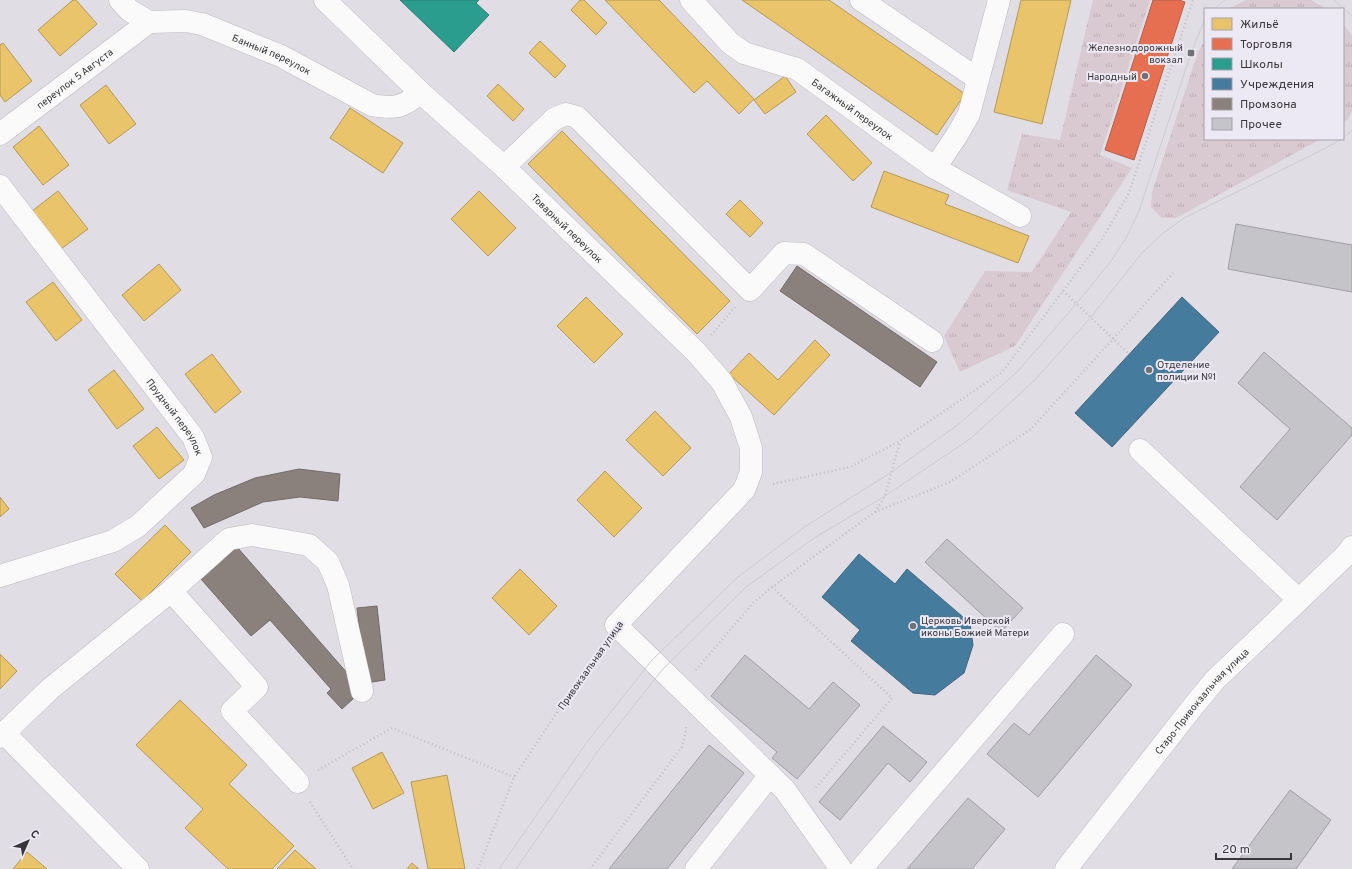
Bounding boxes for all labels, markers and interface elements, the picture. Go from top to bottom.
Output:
legend [1204,8,1344,140]
text: Жильё [1240,17,1279,33]
street label: Банный переулок [230,32,313,79]
text: Торговля [1240,37,1292,53]
place label: Железнодорожный вокзал [1088,42,1183,67]
street label: переулок 5 Августа [34,46,116,112]
marker: Железнодорожный вокзал [1186,48,1196,58]
text: Школы [1240,57,1283,73]
place label: Народный [1087,71,1137,84]
marker: Народный [1140,71,1150,81]
street label: Багажный переулок [808,76,895,144]
text: Учреждения [1240,77,1314,93]
text: Промзона [1240,97,1297,113]
text: Прочее [1240,117,1282,133]
street label: Товарный переулок [528,192,605,267]
place label: Отделение полиции №1 [1157,359,1216,384]
marker: Отделение полиции №1 [1144,365,1154,375]
street label: Прудный переулок [143,377,205,458]
place label: Церковь Иверской иконы Божией Матери [921,615,1029,640]
street label: Привокзальная улица [556,619,627,713]
marker: Церковь Иверской иконы Божией Матери [908,621,918,631]
street label: Старо-Привокзальная улица [1153,646,1252,758]
north arrow [8,821,48,861]
text: С [27,827,42,842]
scale bar [1216,835,1291,861]
text: 20 m [1222,842,1250,858]

